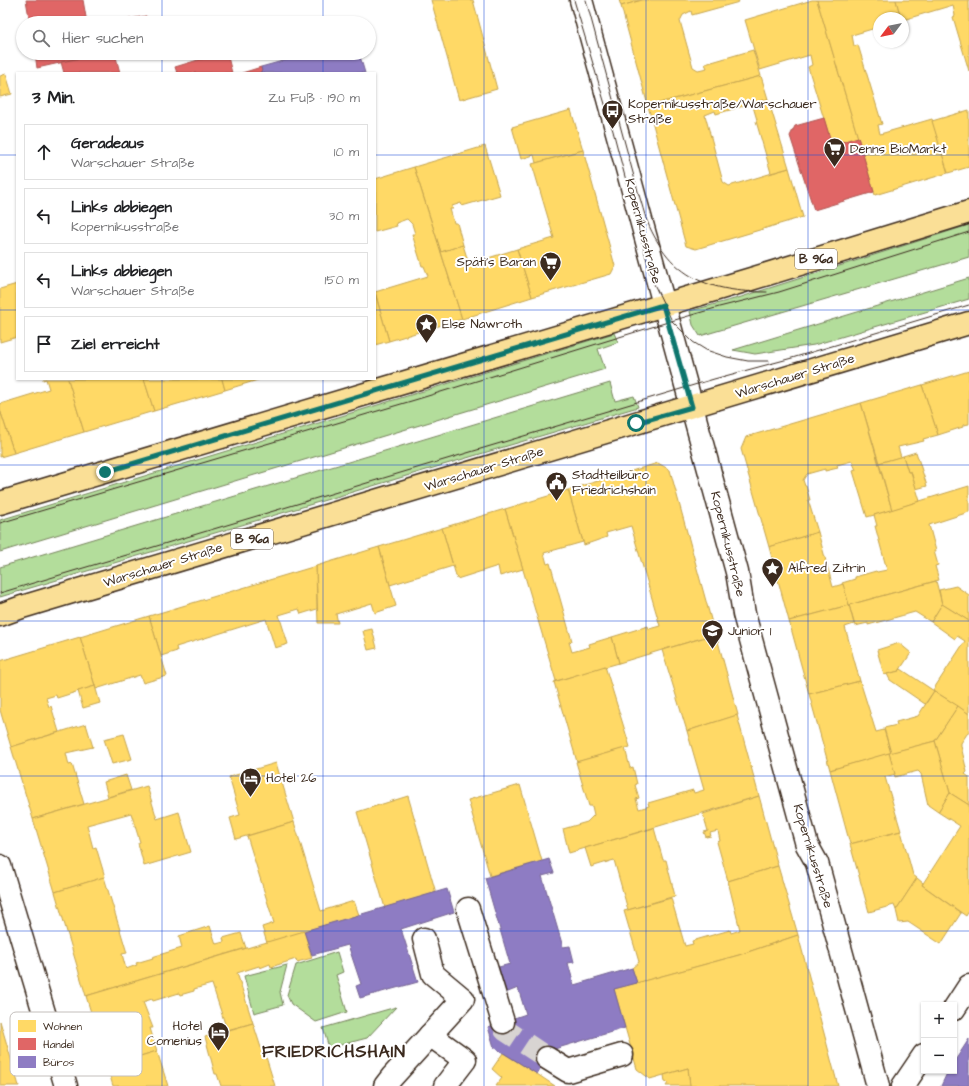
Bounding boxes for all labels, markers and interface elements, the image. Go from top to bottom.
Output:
north arrow [873,12,909,48]
search box [16,16,376,60]
icon: search [30,27,52,49]
text: Hier suchen [62,28,143,49]
text: 3 Min. [32,86,75,110]
text: Zu Fuß · 190 m [268,89,360,107]
place label: Kopernikusstraße/Warschauer Straße [628,95,817,128]
bus stop icon: Kopernikusstraße/Warschauer Straße [600,98,626,131]
text: Geradeaus [71,133,144,154]
supermarket icon: Denns BioMarkt [821,136,847,169]
place label: Denns BioMarkt [850,140,947,158]
icon: ahead [33,141,55,163]
text: 10 m [334,143,359,161]
text: Warschauer Straße [71,154,195,172]
street label: Kopernikusstraße [620,176,666,286]
text: Links abbiegen [71,197,172,218]
icon: left [33,205,55,227]
text: 30 m [329,207,359,225]
text: Kopernikusstraße [71,218,179,236]
supermarket icon: Späti's Baran [538,249,564,282]
road number: B 96a [795,249,837,269]
place label: Späti's Baran [457,253,536,271]
text: Links abbiegen [71,261,172,282]
icon: left [33,269,55,291]
text: 150 m [325,271,359,289]
text: Warschauer Straße [71,282,195,300]
place icon: Else Nawroth [414,311,440,344]
place label: Else Nawroth [442,315,523,333]
icon: arrive [33,333,55,355]
text: Ziel erreicht [71,334,160,355]
street label: Warschauer Straße [733,349,857,403]
route start [627,414,645,432]
street label: Warschauer Straße [422,442,546,496]
route end [96,463,114,481]
place label: Stadtteilbüro Friedrichshain [572,466,656,499]
public building icon: Stadtteilbüro Friedrichshain [544,469,570,502]
street label: Kopernikusstraße [706,489,750,599]
road number: B 96a [231,529,273,549]
street label: Warschauer Straße [101,538,225,592]
place icon: Alfred Zitrin [759,555,785,588]
place label: Alfred Zitrin [788,559,866,577]
school or university icon: Junior 1 [700,618,726,651]
place label: Junior 1 [728,622,772,640]
hotel icon: Hotel 26 [237,765,263,798]
place label: Hotel 26 [266,769,316,787]
street label: Kopernikusstraße [789,802,837,910]
map controls [921,1002,957,1074]
button: + [921,1002,957,1038]
legend [10,1012,142,1076]
place label: Hotel Comenius [147,1017,202,1050]
text: Wohnen [43,1019,82,1034]
hotel icon: Hotel Comenius [205,1020,231,1053]
text: Handel [43,1037,74,1052]
button: − [921,1038,957,1074]
district label: FRIEDRICHSHAIN [262,1040,406,1064]
text: Büros [43,1055,75,1070]

